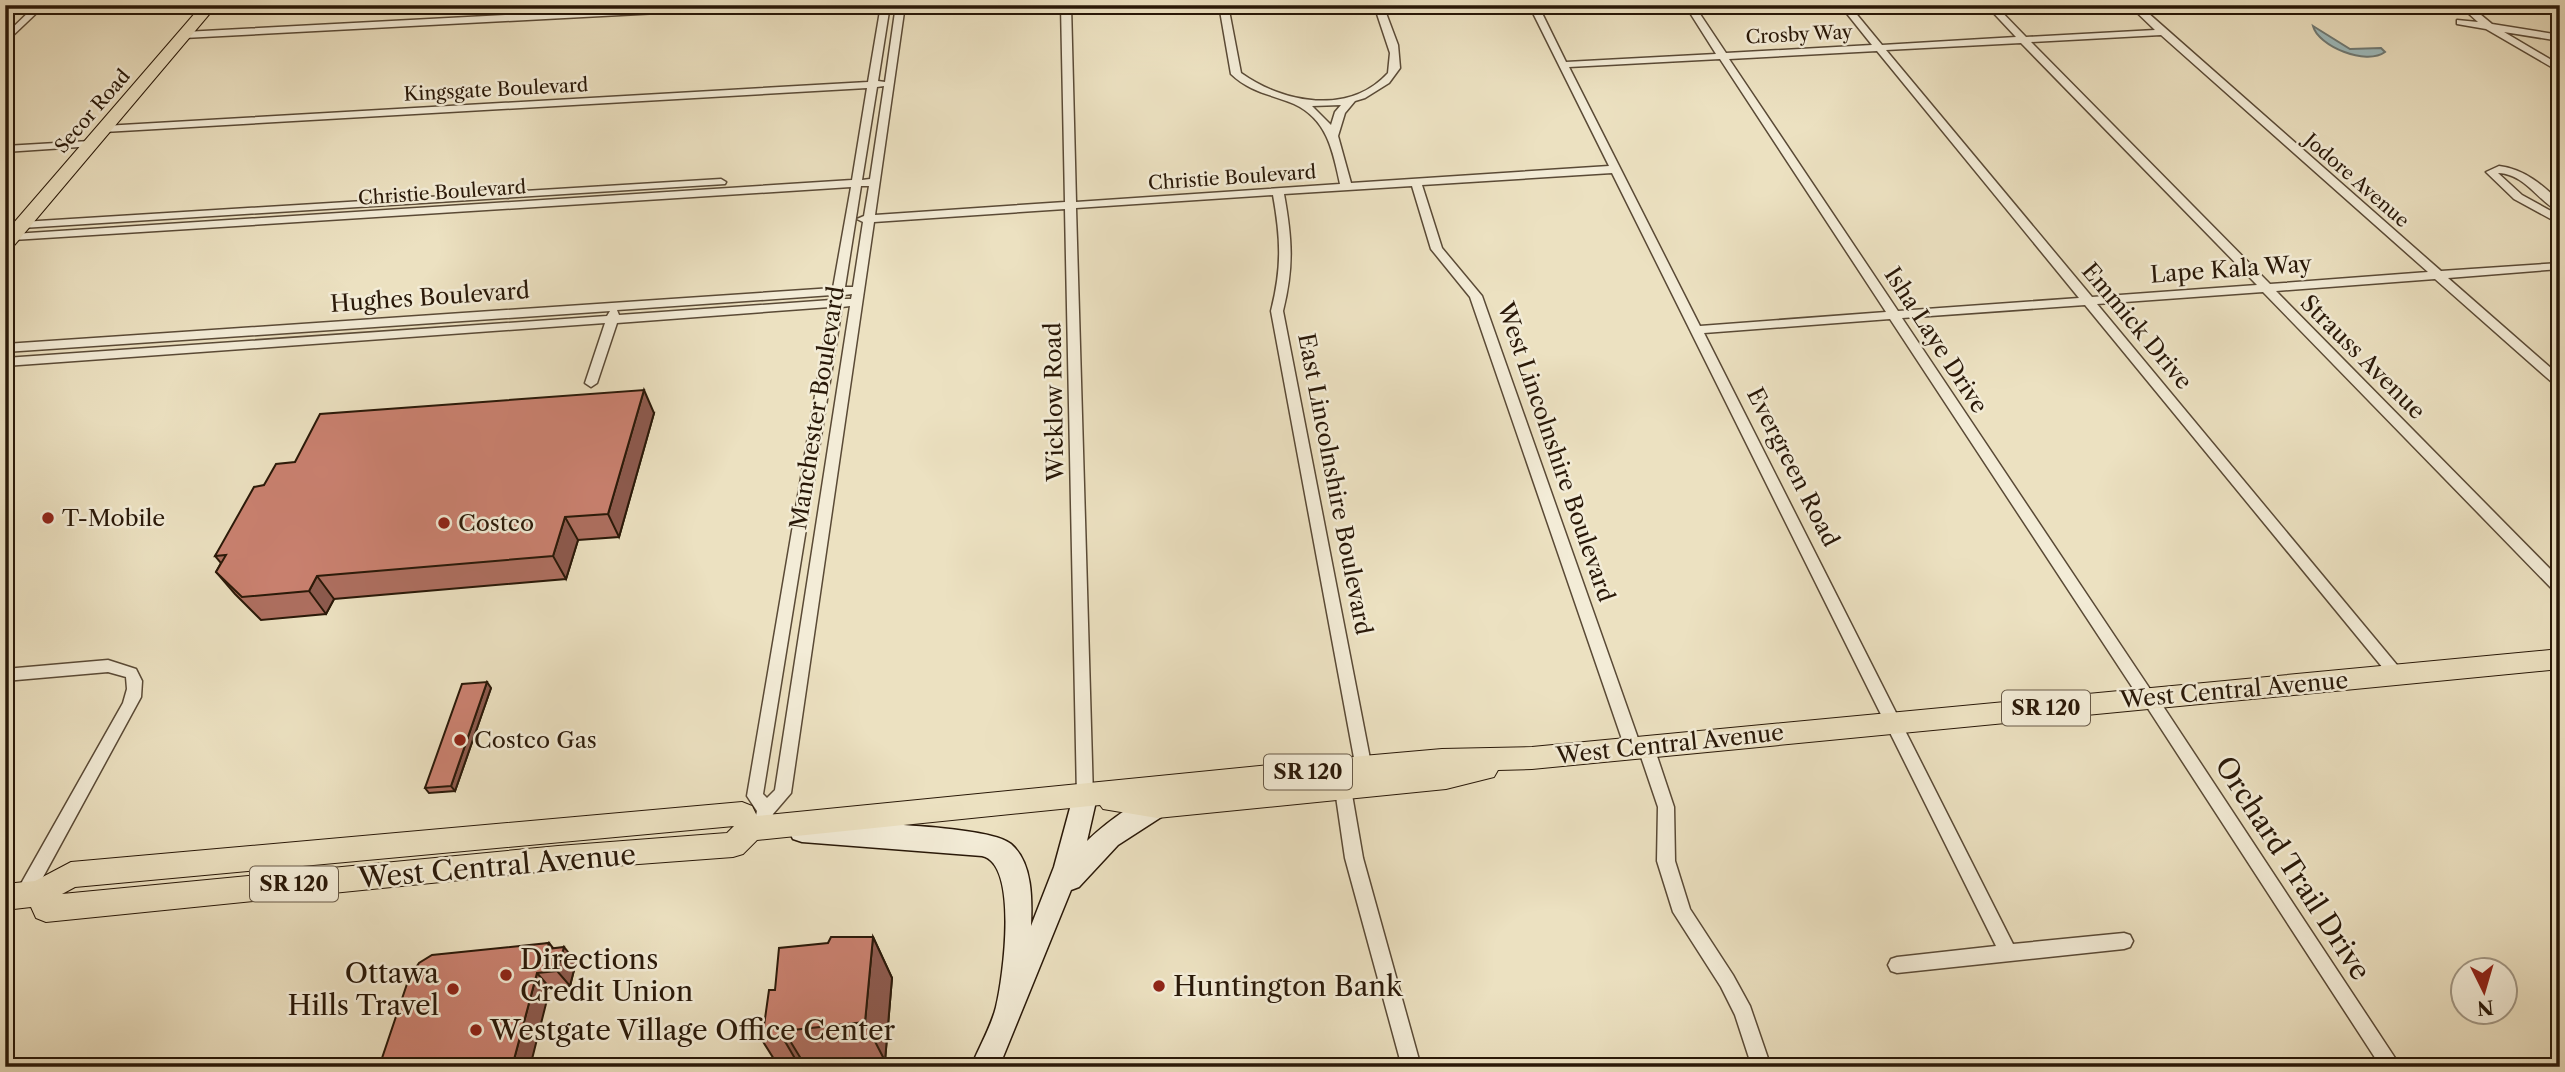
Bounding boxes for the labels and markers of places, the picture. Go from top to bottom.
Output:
place label: T-Mobile [62,504,165,532]
place label: Costco [458,509,534,537]
marker: T-Mobile [40,510,56,526]
marker: Costco [436,515,452,531]
place label: Costco Gas [474,726,597,754]
marker: Costco Gas [452,732,468,748]
place label: Directions Credit Union [520,942,693,1008]
place label: Ottawa Hills Travel [288,956,439,1022]
marker: Directions Credit Union [498,967,514,983]
place label: Huntington Bank [1173,969,1404,1003]
marker: Huntington Bank [1151,978,1167,994]
marker: Ottawa Hills Travel [445,981,461,997]
place label: Westgate Village Office Center [489,1013,896,1047]
marker: Westgate Village Office Center [468,1022,484,1038]

